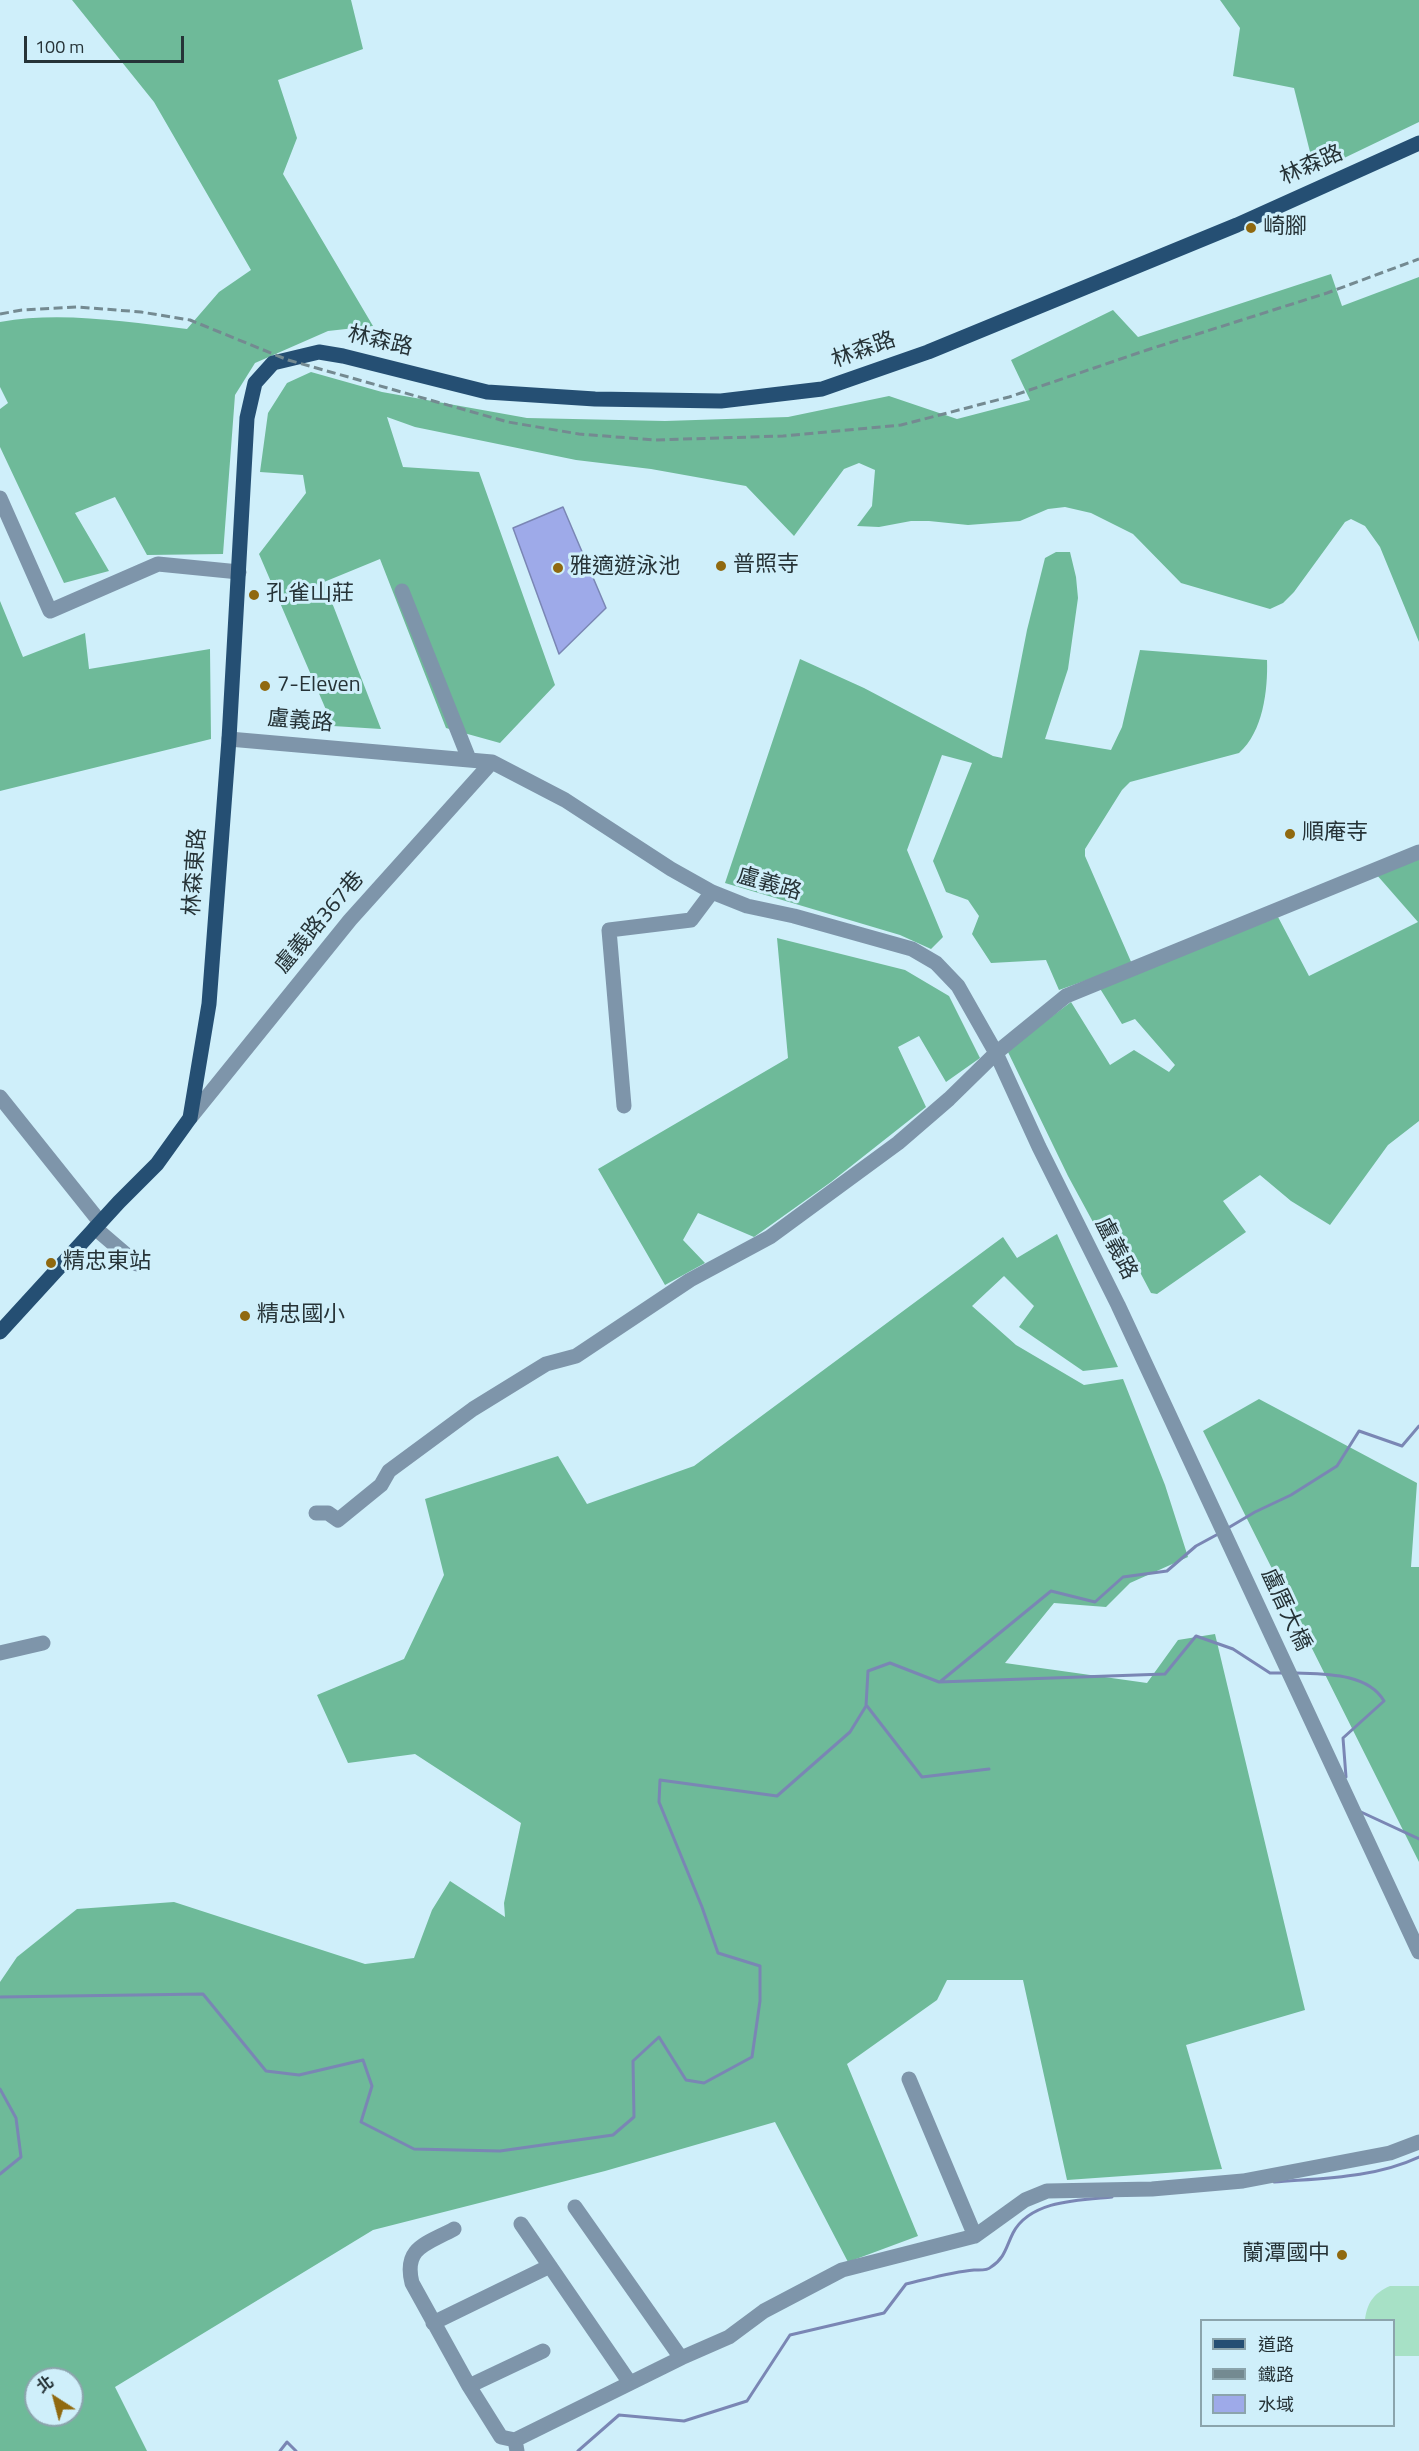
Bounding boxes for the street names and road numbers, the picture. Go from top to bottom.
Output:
street label: 林森路 [1276,141,1348,191]
street label: 林森路 [345,322,415,362]
street label: 林森路 [828,327,900,375]
street label: 盧義路 [266,706,334,738]
street label: 林森東路 [180,827,212,917]
street label: 盧義路 [734,863,804,907]
street label: 盧義路367巷 [270,867,370,979]
street label: 盧義路 [1088,1214,1142,1284]
street label: 盧厝大橋 [1254,1565,1316,1655]

